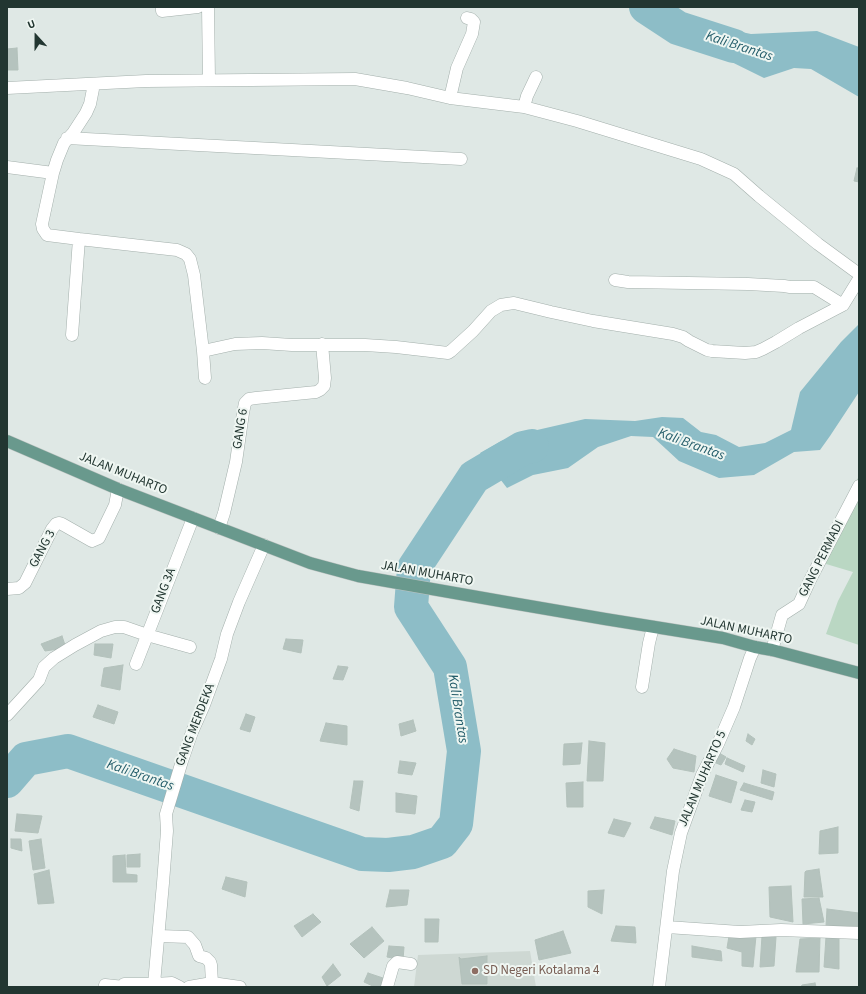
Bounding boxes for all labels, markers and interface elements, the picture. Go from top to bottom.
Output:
north arrow [16,16,56,56]
text: U [25,16,38,33]
water label: Kali Brantas [703,28,775,66]
street label: GANG 6 [230,408,252,450]
water label: Kali Brantas [655,425,727,465]
street label: JALAN MUHARTO [77,449,169,499]
street label: GANG PERMADI [796,518,848,600]
street label: GANG 3 [27,527,59,571]
street label: JALAN MUHARTO [380,558,474,590]
street label: GANG 3A [148,566,180,616]
street label: JALAN MUHARTO [699,614,793,648]
water label: Kali Brantas [443,673,471,745]
street label: GANG MERDEKA [173,682,219,768]
street label: JALAN MUHARTO 5 [676,729,730,829]
water label: Kali Brantas [104,757,176,795]
place label: SD Negeri Kotalama 4 [483,963,600,979]
marker: SD Negeri Kotalama 4 [470,966,480,976]

